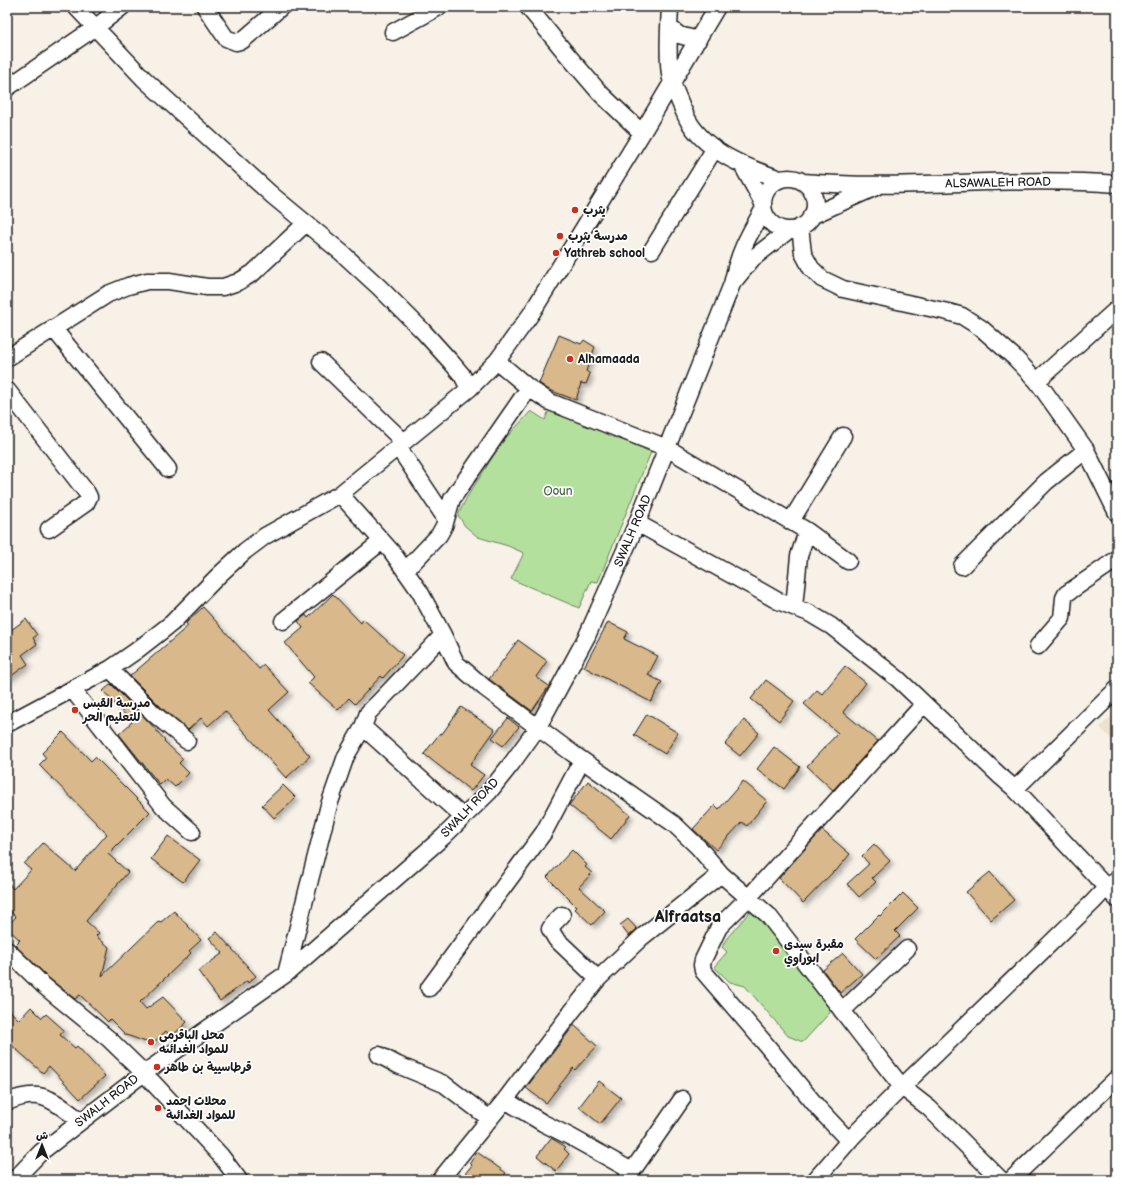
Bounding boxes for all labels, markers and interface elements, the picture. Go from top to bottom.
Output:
street label: ALSAWALEH ROAD [945,175,1051,191]
place label: يثرب [583,203,606,218]
marker: يثرب [570,205,580,215]
place label: مدرسة يثرب [568,229,628,244]
marker: مدرسة يثرب [555,231,565,241]
place label: Yathreb school [564,246,645,261]
marker: Yathreb school [551,248,561,258]
place label: Alhamaada [577,352,640,367]
marker: Alhamaada [565,354,575,364]
park label: Ooun [543,484,573,499]
street label: SWALH ROAD [611,492,655,569]
place label: مدرسة القبس للتعليم الحر [82,696,150,726]
marker: مدرسة القبس للتعليم الحر [70,705,80,715]
street label: SWALH ROAD [438,775,502,841]
district label: Alfraatsa [654,908,721,927]
place label: مقبرة سيدى ابوراوي [784,937,844,967]
marker: مقبرة سيدى ابوراوي [771,946,781,956]
place label: محل الباقرمى للمواد الغدائىه [159,1028,229,1057]
marker: محل الباقرمى للمواد الغدائىه [146,1037,156,1047]
place label: قرطاسيية بن طاهر [164,1060,252,1075]
marker: قرطاسيية بن طاهر [152,1062,162,1072]
street label: SWALH ROAD [72,1071,142,1131]
place label: محلات احمد للمواد الغدائىة [166,1094,236,1123]
marker: محلات احمد للمواد الغدائىة [153,1103,163,1113]
north arrow [22,1125,62,1165]
text: ش [36,1129,48,1142]

